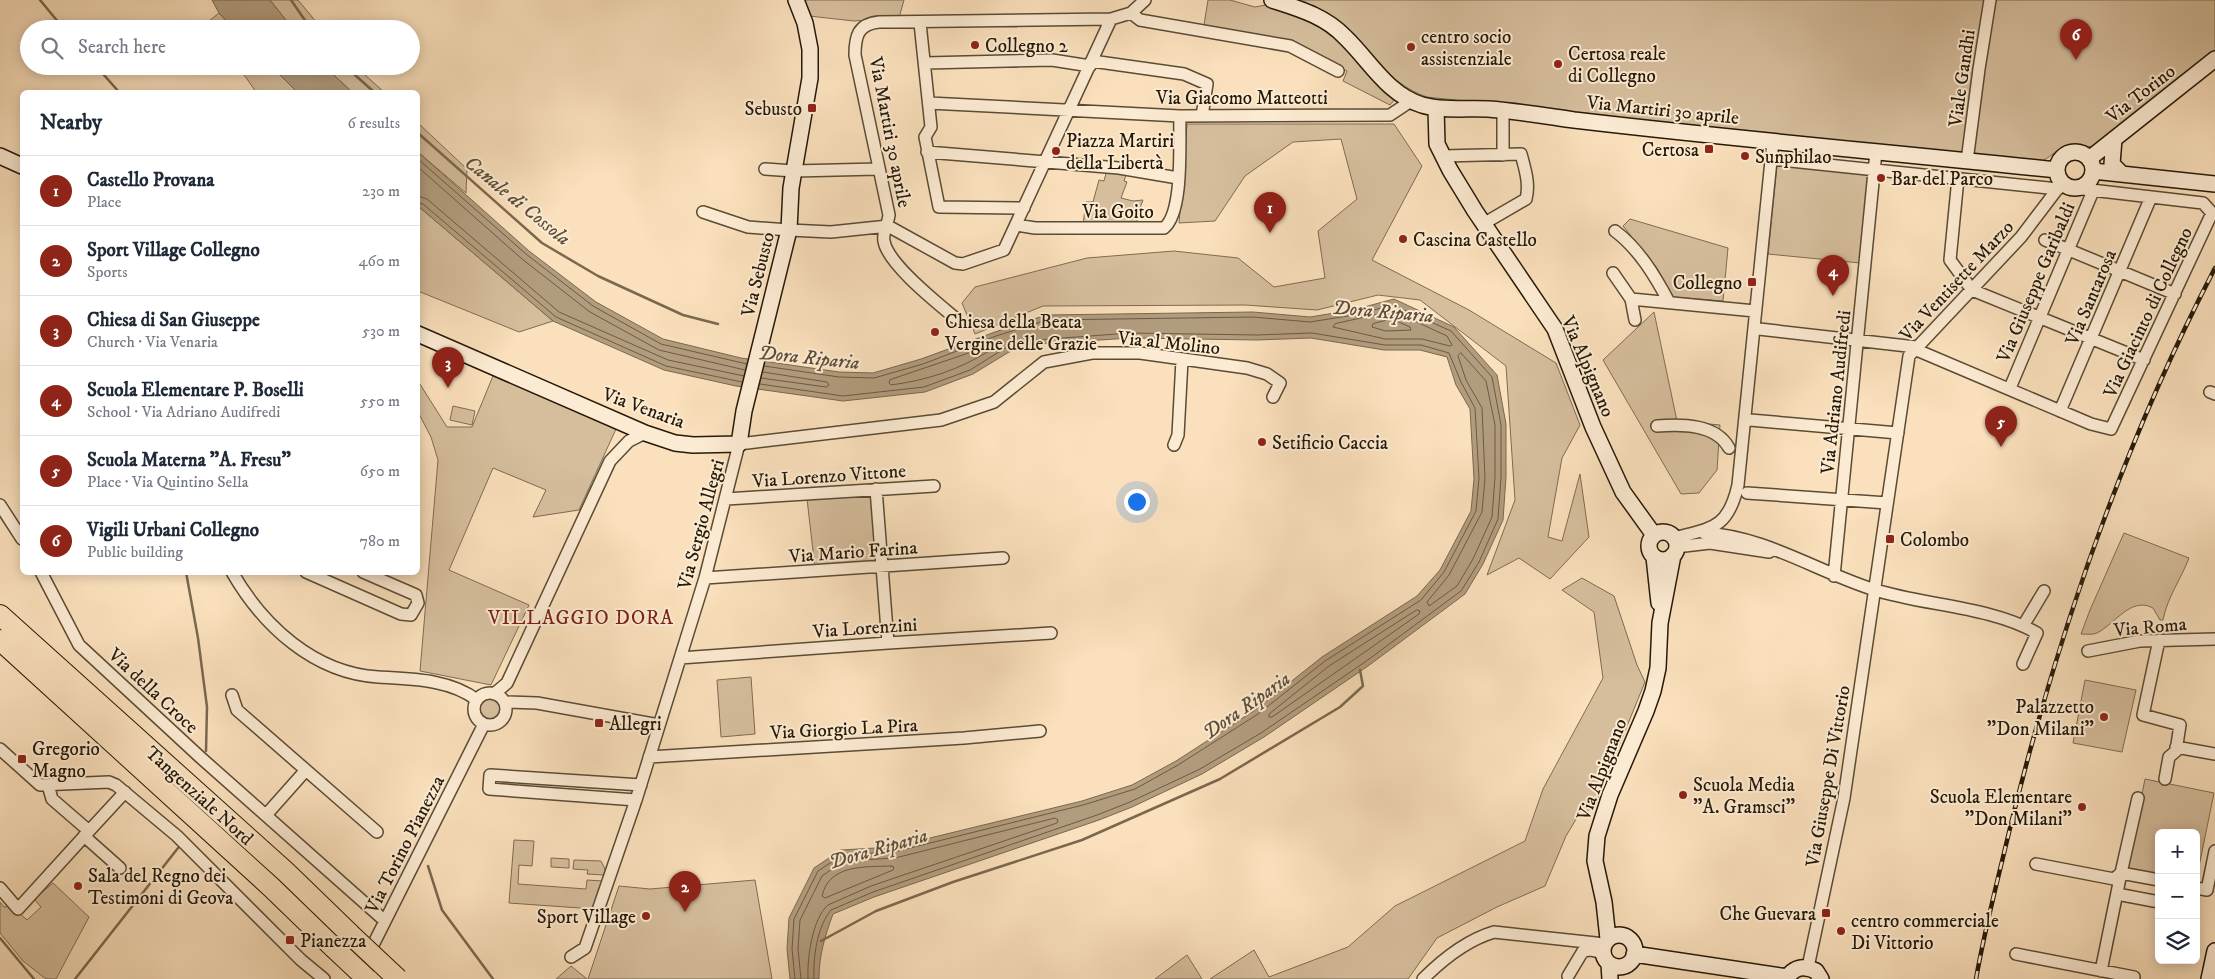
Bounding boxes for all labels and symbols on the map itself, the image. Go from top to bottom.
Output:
pin: 6 [2060,19,2092,60]
place label: centro socio assistenziale [1421,26,1512,71]
street label: Viale Gandhi [1944,28,1981,129]
place label: Collegno 2 [985,35,1068,58]
marker: Collegno 2 [969,39,981,51]
marker: centro socio assistenziale [1405,41,1417,53]
place label: Certosa reale di Collegno [1568,43,1666,88]
street label: Via Martiri 30 aprile [863,54,915,210]
marker: Certosa reale di Collegno [1552,58,1564,70]
street label: Via Torino [2101,60,2180,129]
street label: Via Giacomo Matteotti [1155,87,1328,110]
street label: Via Martiri 30 aprile [1585,91,1740,130]
place label: Sebusto [744,98,802,121]
marker: Sebusto [806,102,818,114]
place label: Piazza Martiri della Libertà [1066,130,1174,175]
place label: Certosa [1642,139,1699,162]
marker: Certosa [1703,143,1715,155]
marker: Piazza Martiri della Libertà [1050,145,1062,157]
place label: Sunphilao [1755,146,1831,169]
marker: Sunphilao [1739,150,1751,162]
water label: Canale di Cossola [459,151,575,252]
place label: Bar del Parco [1891,168,1993,191]
marker: Bar del Parco [1875,172,1887,184]
pin: 1 [1254,192,1286,233]
street label: Via Giuseppe Garibaldi [1992,199,2081,367]
street label: Via Goito [1081,201,1154,224]
street label: Via Ventisette Marzo [1894,216,2019,347]
street label: Via Giacinto di Collegno [2098,224,2198,402]
place label: Cascina Castello [1413,229,1537,252]
street label: Via Sebusto [737,230,780,320]
marker: Cascina Castello [1397,233,1409,245]
street label: Via Santarosa [2061,246,2122,350]
pin: 4 [1817,255,1849,296]
place label: Collegno [1673,272,1742,295]
marker: Collegno [1746,276,1758,288]
water label: Dora Riparia [1331,296,1435,329]
street label: Via Adriano Audifredi [1816,309,1857,476]
place label: Chiesa della Beata Vergine delle Grazie [944,311,1097,356]
street label: Via Alpignano [1556,312,1619,421]
marker: Chiesa della Beata Vergine delle Grazie [929,326,941,338]
street label: Via al Molino [1116,327,1221,360]
water label: Dora Riparia [757,341,861,376]
pin: 3 [432,347,464,388]
street label: Via Venaria [598,383,688,434]
pin: 5 [1985,406,2017,447]
place label: Setificio Caccia [1272,432,1388,455]
marker: Setificio Caccia [1256,436,1268,448]
street label: Via Sergio Allegri [673,457,730,593]
street label: Via Lorenzo Vittone [750,460,907,493]
your location [1124,489,1150,515]
place label: Colombo [1900,529,1969,552]
marker: Colombo [1884,533,1896,545]
street label: Via Mario Farina [787,537,918,569]
district label: VILLAGGIO DORA [487,606,674,631]
street label: Via Lorenzini [811,613,918,644]
street label: Via Roma [2112,613,2188,642]
street label: Via della Croce [102,643,203,739]
water label: Dora Riparia [1198,667,1296,746]
street label: Via Giuseppe Di Vittorio [1801,684,1856,870]
place label: Palazzetto "Don Milani" [1987,696,2094,741]
marker: Palazzetto "Don Milani" [2098,711,2110,723]
place label: Allegri [609,713,662,736]
street label: Via Giorgio La Pira [769,714,918,745]
street label: Via Alpignano [1572,715,1632,825]
marker: Allegri [593,717,605,729]
place label: Gregorio Magno [32,738,100,783]
street label: Tangenziale Nord [140,742,258,851]
marker: Gregorio Magno [16,753,28,765]
street label: Via Torino Pianezza [360,772,450,918]
place label: Scuola Media "A. Gramsci" [1693,774,1795,819]
place label: Scuola Elementare "Don Milani" [1930,786,2072,831]
marker: Scuola Media "A. Gramsci" [1677,789,1689,801]
marker: Scuola Elementare "Don Milani" [2076,801,2088,813]
water label: Dora Riparia [826,823,931,875]
place label: Sala del Regno dei Testimoni di Geova [88,865,233,910]
pin: 2 [669,871,701,912]
marker: Sala del Regno dei Testimoni di Geova [72,880,84,892]
place label: Che Guevara [1720,903,1816,926]
place label: Sport Village [537,906,636,929]
marker: Che Guevara [1820,907,1832,919]
marker: Sport Village [640,910,652,922]
place label: centro commerciale Di Vittorio [1851,910,1999,955]
marker: centro commerciale Di Vittorio [1835,925,1847,937]
place label: Pianezza [300,930,366,953]
marker: Pianezza [284,934,296,946]

